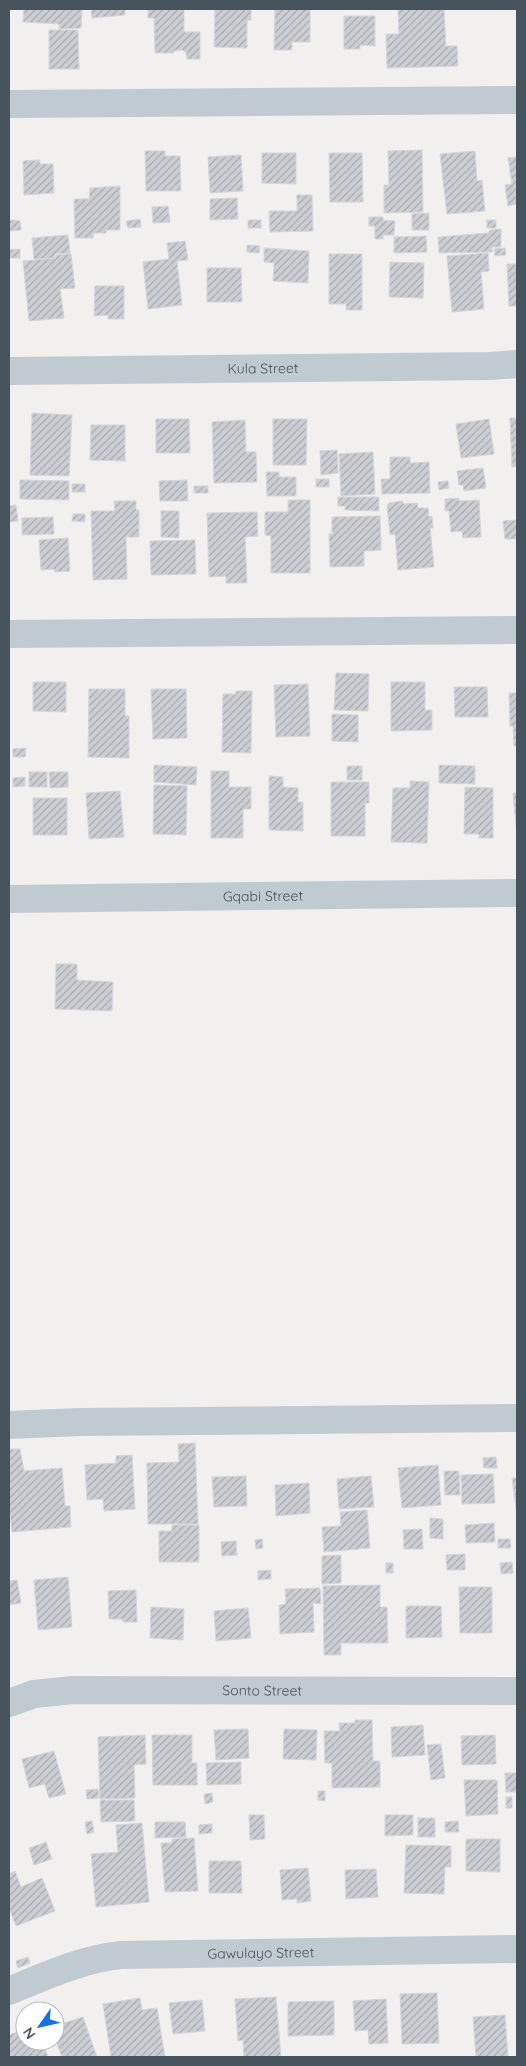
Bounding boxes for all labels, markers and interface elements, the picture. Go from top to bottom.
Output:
street label: Kula Street [227,359,299,378]
street label: Gqabi Street [223,887,303,905]
street label: Sonto Street [222,1681,302,1700]
street label: Gawulayo Street [207,1943,315,1963]
north arrow [15,2001,65,2051]
text: N [19,2024,40,2043]

